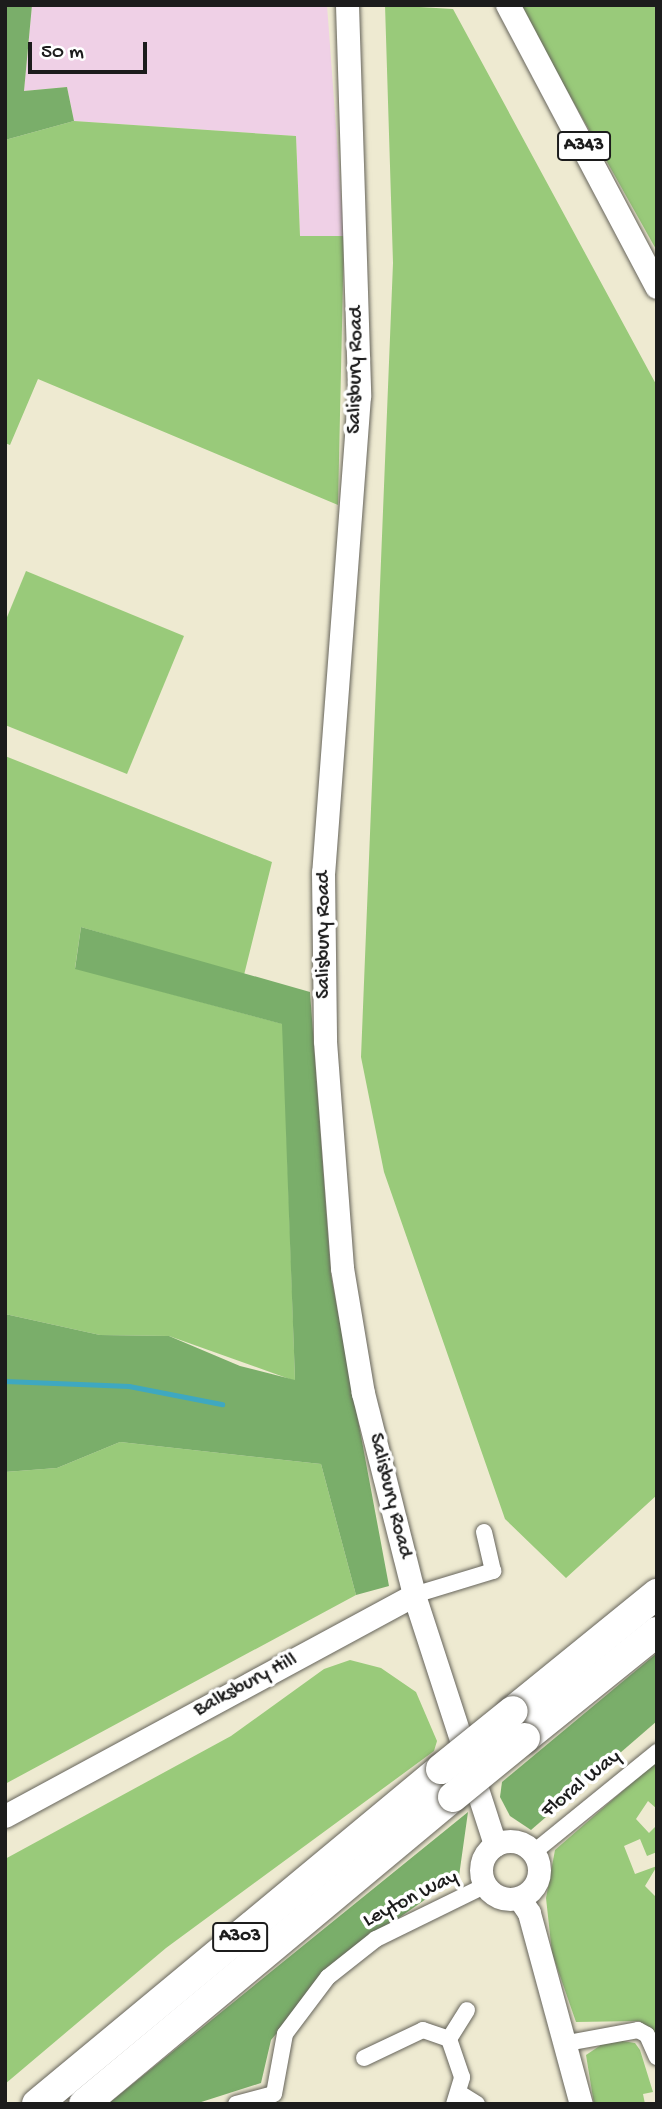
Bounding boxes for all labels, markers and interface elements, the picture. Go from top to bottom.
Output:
scale bar [32,28,150,72]
text: 50 m [41,41,84,66]
road number: A343 [556,130,612,162]
street label: Salisbury Road [343,306,371,434]
street label: Salisbury Road [312,871,338,999]
street label: Salisbury Road [361,1431,417,1561]
street label: Balksbury Hill [190,1648,302,1724]
street label: Floral Way [537,1745,627,1825]
street label: Leyton Way [359,1865,463,1935]
road number: A303 [212,1922,268,1952]

